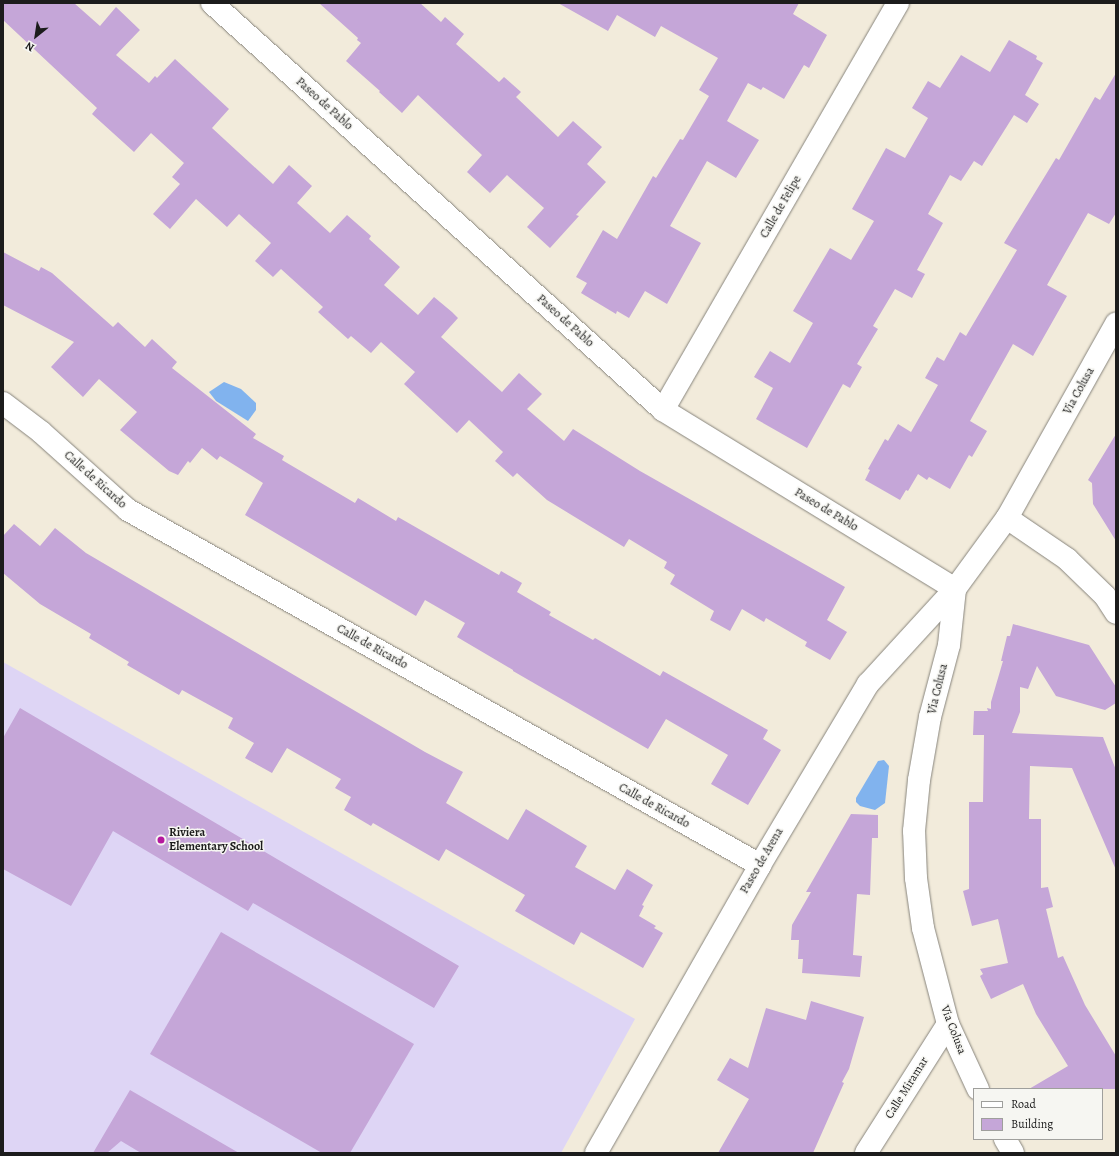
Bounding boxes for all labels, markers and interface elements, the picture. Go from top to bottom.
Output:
north arrow [16,16,56,56]
text: N [23,38,37,55]
street label: Paseo de Pablo [293,75,355,133]
street label: Calle de Felipe [757,173,805,241]
street label: Paseo de Pablo [534,292,596,350]
street label: Via Colusa [1060,365,1098,417]
street label: Calle de Ricardo [61,448,129,512]
street label: Paseo de Pablo [792,485,860,535]
street label: Calle de Ricardo [334,622,410,672]
street label: Via Colusa [925,662,951,716]
street label: Calle de Ricardo [616,781,692,831]
place label: Riviera Elementary School [169,826,263,854]
street label: Paseo de Arena [737,826,787,896]
marker: Riviera Elementary School [156,835,166,845]
street label: Via Colusa [937,1003,969,1057]
street label: Calle Miramar [882,1054,932,1122]
legend [973,1088,1103,1140]
text: Road [1011,1096,1036,1112]
text: Building [1011,1116,1053,1132]

